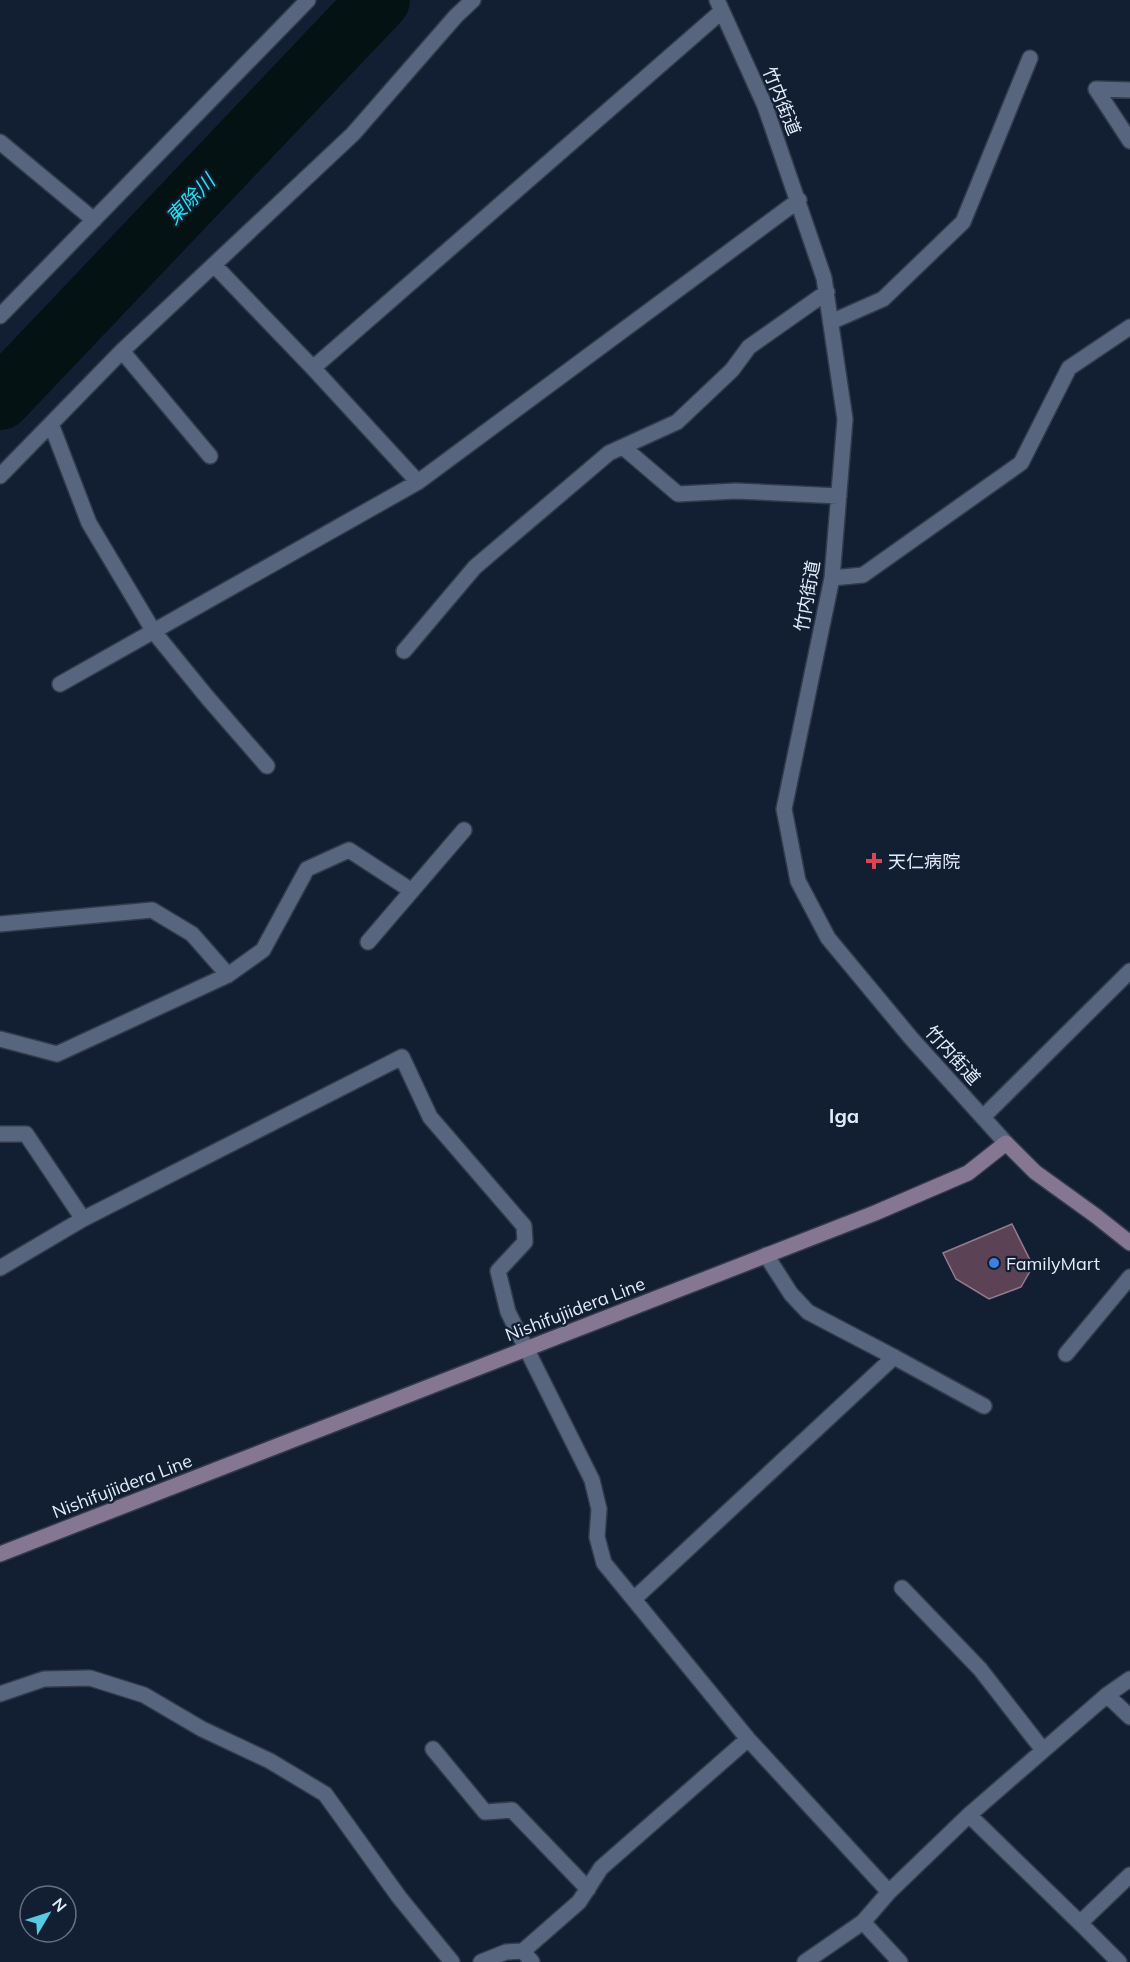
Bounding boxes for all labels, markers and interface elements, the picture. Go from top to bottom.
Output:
street label: 竹内街道 [758,63,806,139]
water label: 東除川 [160,167,221,229]
street label: 竹内街道 [789,559,825,633]
place label: 天仁病院 [888,850,960,873]
marker: 天仁病院 [865,852,883,870]
street label: 竹内街道 [920,1021,986,1089]
district label: Iga [829,1103,859,1128]
place label: FamilyMart [1006,1252,1100,1275]
marker: FamilyMart [987,1256,1001,1270]
street label: Nishifujiidera Line [502,1272,648,1346]
street label: Nishifujiidera Line [49,1449,195,1523]
north arrow [18,1884,78,1944]
text: N [48,1894,71,1916]

